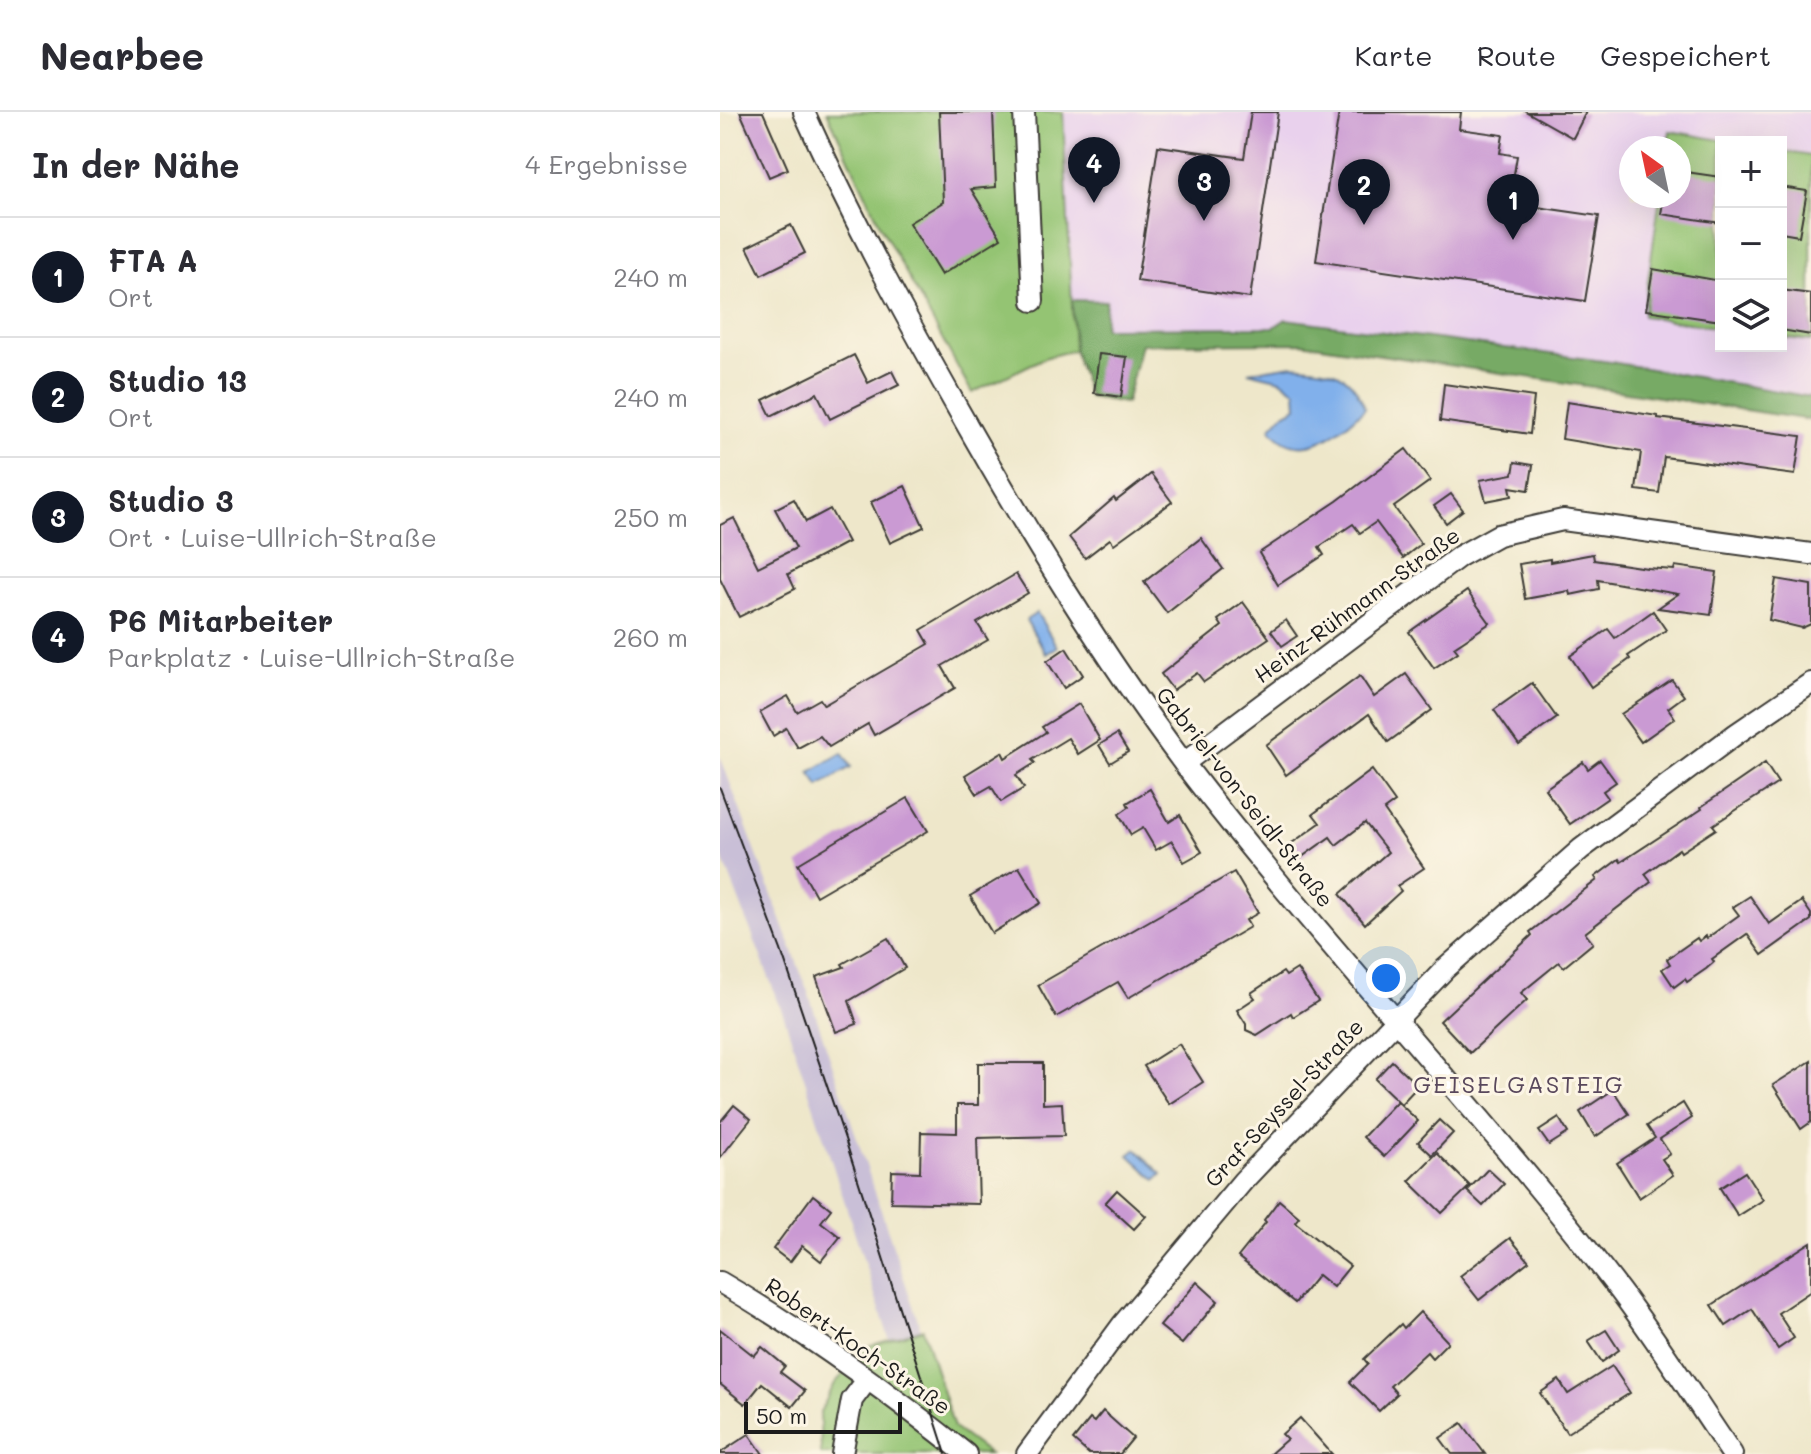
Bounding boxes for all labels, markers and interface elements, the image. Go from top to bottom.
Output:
text: Nearbee [40,30,204,80]
text: Karte [1354,37,1433,73]
text: Route [1477,37,1556,73]
text: Gespeichert [1600,37,1771,73]
north arrow [1619,136,1691,208]
map controls [1715,136,1787,352]
button: + [1715,136,1787,208]
pin: 4 [1068,137,1120,203]
text: In der Nähe [32,142,240,187]
text: 4 Ergebnisse [525,147,688,181]
pin: 3 [1178,155,1230,221]
pin: 2 [1338,159,1390,225]
pin: 1 [1487,174,1539,240]
button: − [1715,208,1787,280]
text: FTA A [108,240,198,280]
text: 1 [52,260,64,294]
text: 240 m [613,260,688,294]
text: Ort [108,280,153,314]
button: layers [1715,280,1787,352]
text: Studio 13 [108,360,247,400]
text: 2 [51,380,65,414]
text: 240 m [613,380,688,414]
text: Ort [108,400,153,434]
text: Studio 3 [108,480,233,520]
text: 3 [50,500,66,534]
text: 250 m [613,500,688,534]
text: Ort · Luise-Ullrich-Straße [108,520,437,554]
street label: Heinz-Rühmann-Straße [1248,520,1465,689]
text: P6 Mitarbeiter [108,600,333,640]
text: 4 [50,620,66,654]
text: 260 m [613,620,688,654]
text: Parkplatz · Luise-Ullrich-Straße [108,640,515,674]
street label: Gabriel-von-Seidl-Straße [1150,680,1341,913]
your location [1366,958,1406,998]
street label: Graf-Seyssel-Straße [1198,1012,1369,1193]
district label: GEISELGASTEIG [1413,1068,1625,1099]
street label: Robert-Koch-Straße [760,1271,957,1421]
scale bar [744,1398,902,1434]
text: 50 m [756,1401,807,1430]

